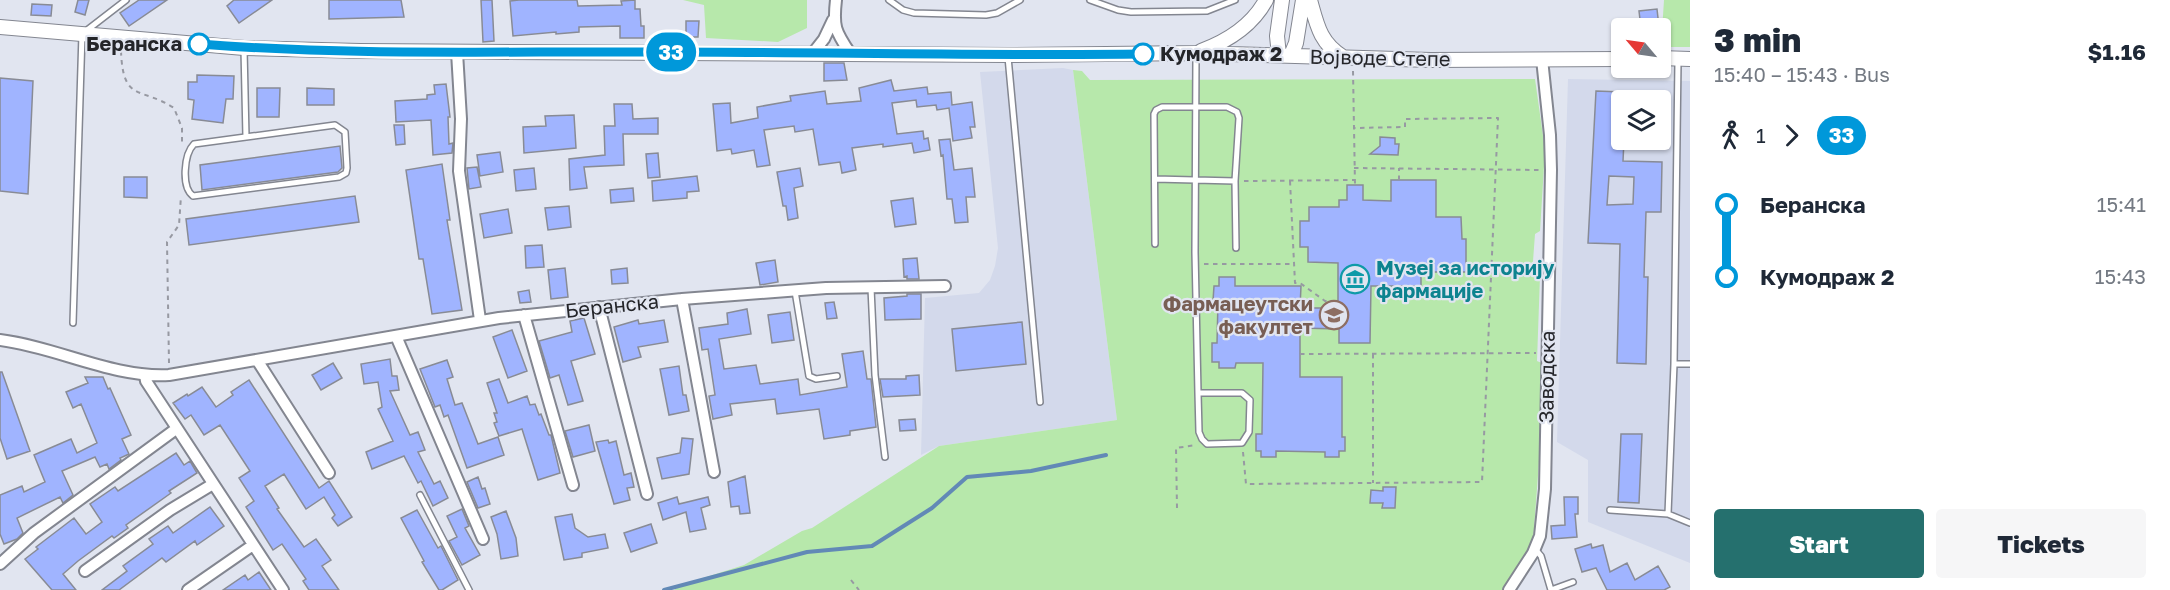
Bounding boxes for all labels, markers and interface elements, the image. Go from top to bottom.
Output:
north arrow [1611,18,1671,78]
map controls [1611,18,1671,150]
text: 3 min [1714,20,1801,59]
place label: Беранска [86,31,182,55]
line badge: 33 [644,32,698,72]
marker: Беранска [188,33,210,55]
text: $1.16 [2088,38,2146,65]
text: 33 [658,39,684,65]
place label: Кумодраж 2 [1160,41,1282,65]
marker: Кумодраж 2 [1132,43,1154,65]
street label: Војводе Степе [1309,44,1451,70]
text: 15:40 – 15:43 · Bus [1714,62,1890,86]
button: layers [1611,90,1671,150]
icon: walk [1714,119,1747,152]
icon: forward [1775,119,1808,152]
text: 33 [1829,122,1854,148]
text: 1 [1756,123,1766,147]
text: Беранска [1760,191,1866,218]
text: 15:41 [2097,192,2146,216]
place label: Музеј за историју фармације [1376,255,1554,302]
museum icon: Музеј за историју фармације [1339,263,1371,295]
text: Кумодраж 2 [1760,263,1895,290]
text: 15:43 [2095,264,2146,288]
street label: Беранска [564,288,660,322]
place label: Фармацеутски факултет [1163,291,1313,338]
school or university icon: Фармацеутски факултет [1318,299,1350,331]
street label: Заводска [1533,330,1559,424]
button: Start [1714,509,1924,578]
button: Tickets [1936,509,2146,578]

